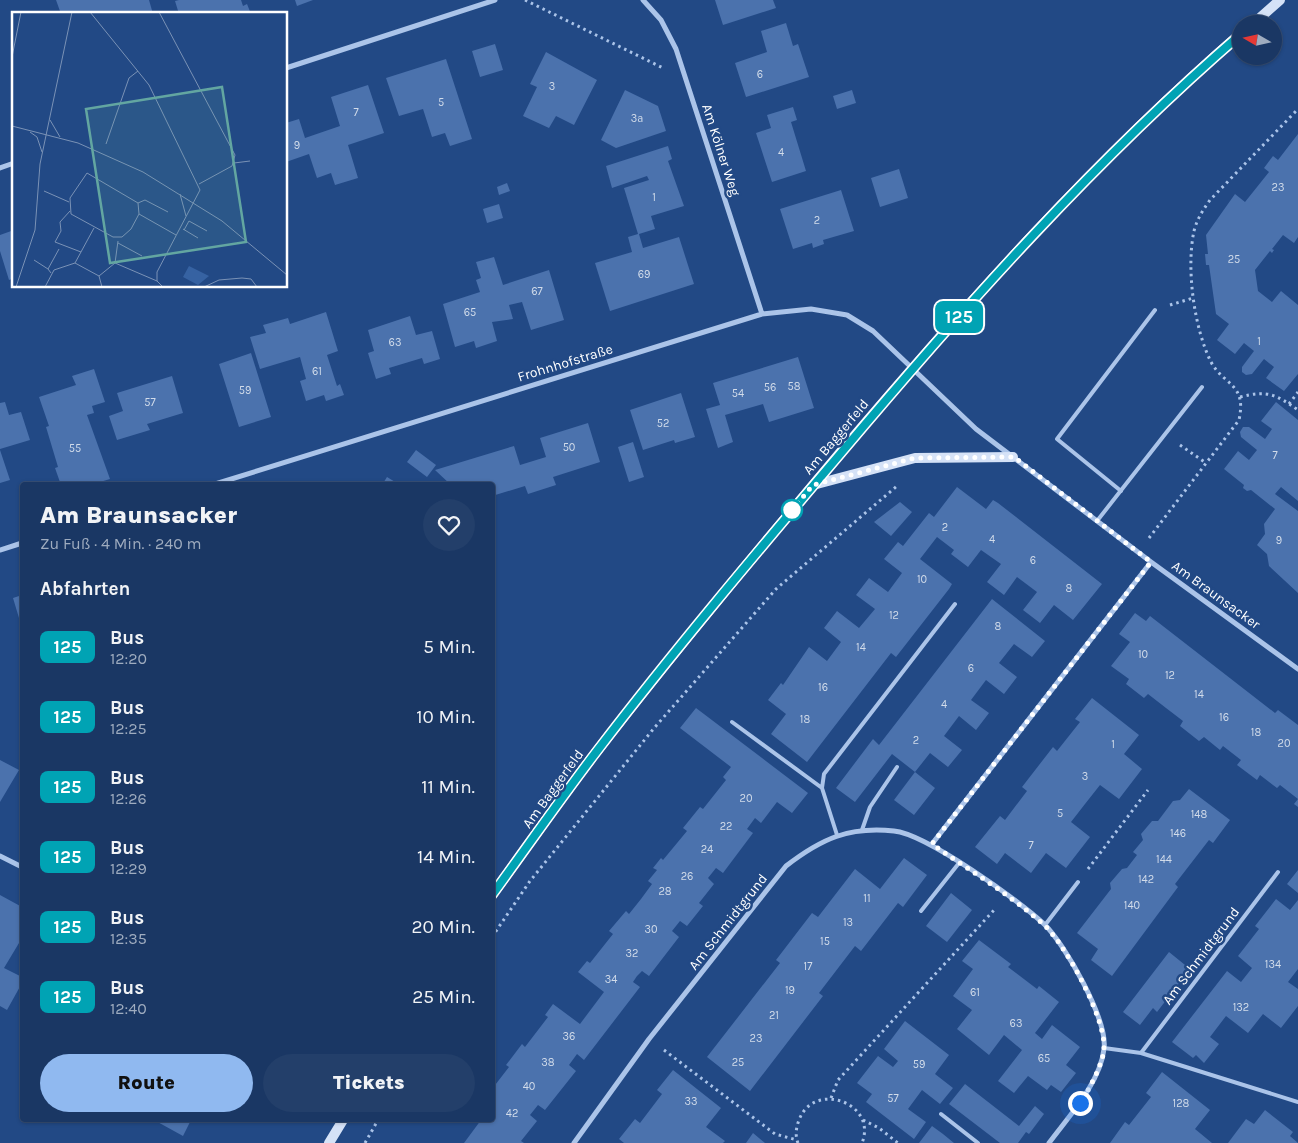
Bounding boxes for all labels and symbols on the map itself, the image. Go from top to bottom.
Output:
inset map [12,12,288,288]
north arrow [1232,15,1282,65]
house number: 6 [757,68,763,81]
house number: 3 [549,80,555,93]
house number: 5 [438,96,444,109]
street label: Am Kölner Weg [698,102,744,198]
house number: 7 [353,106,359,119]
house number: 3a [631,112,643,125]
house number: 9 [294,139,300,152]
house number: 4 [778,146,784,159]
house number: 23 [1272,181,1284,194]
house number: 1 [652,191,656,204]
house number: 2 [814,214,820,227]
house number: 25 [1228,253,1240,266]
house number: 69 [638,268,650,281]
house number: 67 [531,285,543,298]
line badge: 125 [930,301,988,333]
house number: 65 [464,306,476,319]
house number: 1 [1257,335,1261,348]
house number: 63 [389,336,401,349]
street label: Frohnhofstraße [515,340,615,386]
house number: 61 [312,365,322,378]
house number: 58 [788,380,801,393]
house number: 56 [764,381,776,394]
house number: 59 [239,384,251,397]
house number: 54 [732,387,744,400]
house number: 57 [144,396,156,409]
street label: Am Baggerfeld [800,396,872,478]
house number: 52 [657,417,669,430]
house number: 50 [563,441,575,454]
house number: 55 [69,442,81,455]
house number: 7 [1272,449,1278,462]
unlabelled marker [781,499,803,521]
house number: 2 [942,521,948,534]
house number: 4 [989,533,995,546]
house number: 9 [1276,534,1282,547]
house number: 6 [1030,554,1036,567]
street label: Am Braunsacker [1168,557,1264,633]
house number: 10 [917,573,927,586]
house number: 8 [1066,582,1073,595]
house number: 12 [889,609,899,622]
house number: 8 [995,620,1002,633]
house number: 14 [856,641,866,654]
house number: 10 [1138,648,1148,661]
house number: 6 [968,662,974,675]
house number: 12 [1165,669,1175,682]
house number: 16 [818,681,828,694]
house number: 14 [1194,688,1204,701]
house number: 4 [941,698,947,711]
house number: 16 [1219,711,1229,724]
house number: 18 [800,713,810,726]
house number: 18 [1251,726,1261,739]
house number: 2 [913,734,919,747]
house number: 20 [1278,737,1290,750]
house number: 1 [1111,738,1115,751]
street label: Am Baggerfeld [519,746,587,832]
house number: 3 [1082,770,1088,783]
house number: 20 [740,792,752,805]
house number: 5 [1057,807,1063,820]
house number: 148 [1191,808,1208,821]
house number: 22 [720,820,732,833]
house number: 146 [1170,827,1186,840]
house number: 7 [1028,839,1034,852]
house number: 24 [701,843,713,856]
house number: 144 [1156,853,1172,866]
house number: 26 [681,870,693,883]
street label: Am Schmidtgrund [685,870,771,974]
house number: 142 [1138,873,1154,886]
house number: 28 [658,885,672,898]
house number: 11 [863,892,871,905]
house number: 140 [1124,899,1140,912]
street label: Am Schmidtgrund [1159,904,1243,1008]
house number: 13 [843,916,853,929]
house number: 30 [644,923,658,936]
house number: 15 [820,935,830,948]
house number: 32 [626,947,638,960]
house number: 134 [1265,958,1281,971]
house number: 17 [804,960,812,973]
house number: 34 [605,973,617,986]
house number: 19 [785,984,795,997]
house number: 61 [970,986,980,999]
house number: 132 [1233,1001,1249,1014]
house number: 21 [769,1009,779,1022]
house number: 63 [1010,1017,1022,1030]
house number: 36 [563,1030,575,1043]
house number: 23 [750,1032,762,1045]
house number: 65 [1038,1052,1050,1065]
house number: 38 [541,1056,555,1069]
house number: 25 [732,1056,744,1069]
house number: 59 [913,1058,925,1071]
house number: 40 [523,1080,535,1093]
your location [1068,1091,1093,1116]
house number: 57 [887,1092,899,1105]
house number: 33 [685,1095,698,1108]
house number: 128 [1173,1097,1190,1110]
house number: 42 [506,1107,518,1120]

